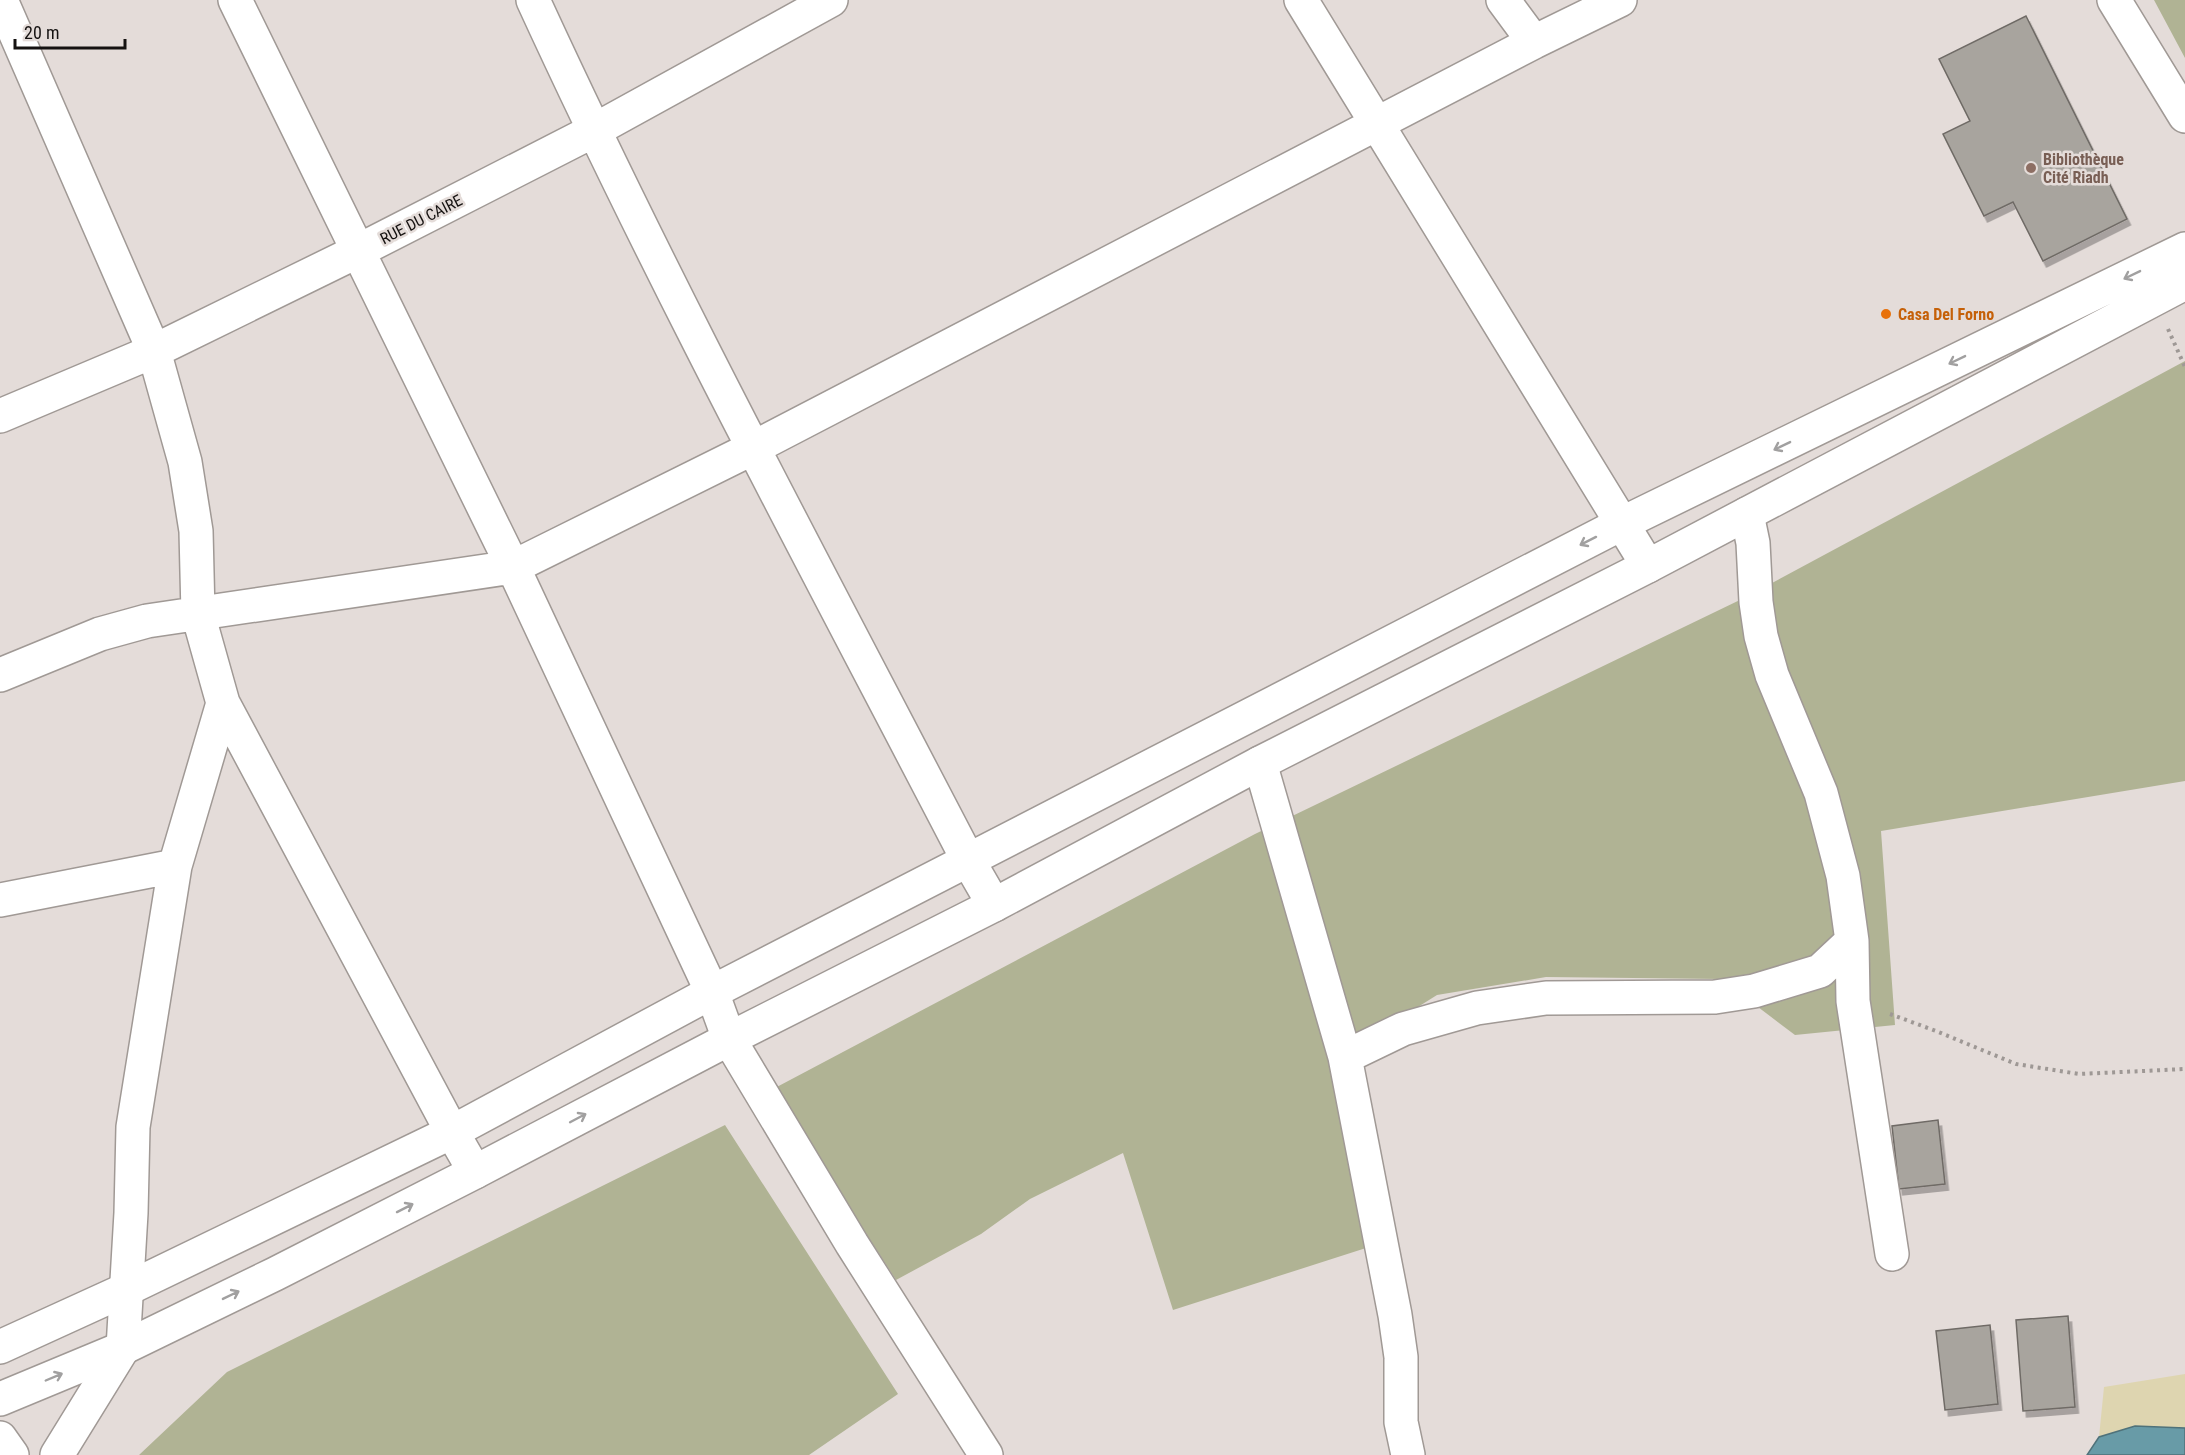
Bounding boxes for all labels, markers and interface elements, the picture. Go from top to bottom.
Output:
scale bar [15,12,124,50]
text: 20 m [24,22,59,43]
place label: Bibliothèque Cité Riadh [2043,150,2124,187]
marker: Bibliothèque Cité Riadh [2024,161,2038,175]
street label: RUE DU CAIRE [377,191,466,248]
one-way arrow [2124,269,2142,281]
place label: Casa Del Forno [1898,305,1994,324]
marker: Casa Del Forno [1879,307,1893,321]
one-way arrow [1949,355,1967,367]
one-way arrow [1773,440,1791,452]
one-way arrow [1580,535,1597,547]
one-way arrow [569,1112,587,1123]
one-way arrow [396,1201,414,1213]
one-way arrow [222,1289,240,1301]
one-way arrow [44,1371,63,1382]

